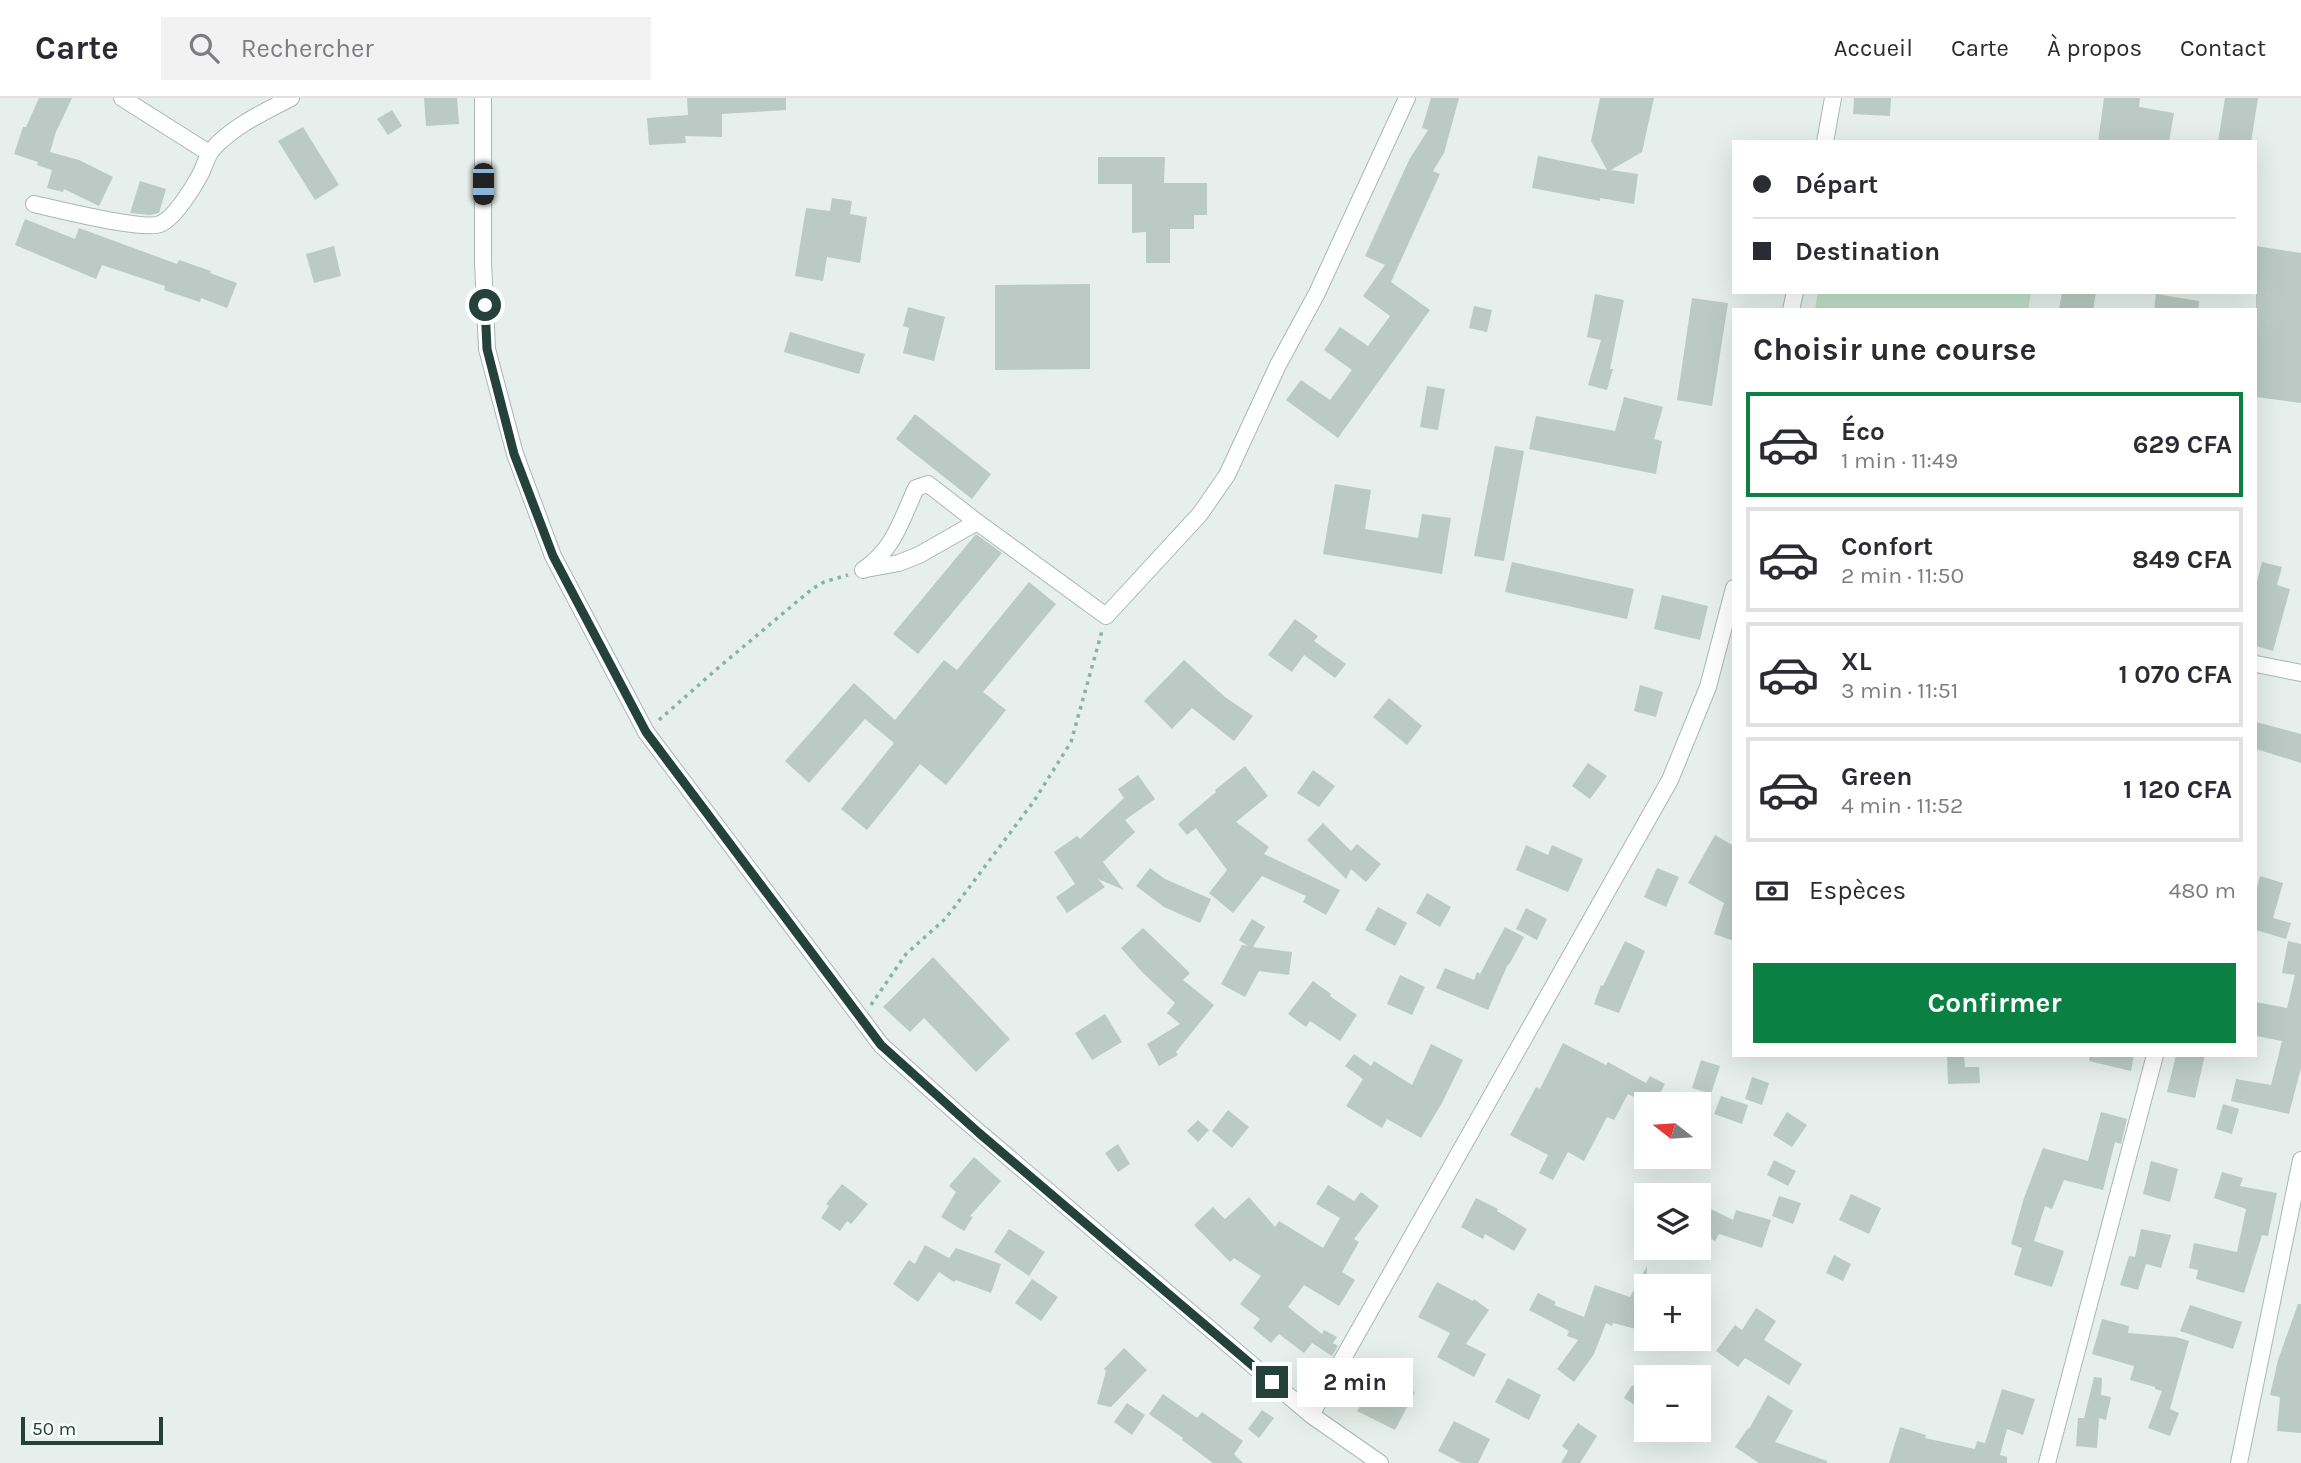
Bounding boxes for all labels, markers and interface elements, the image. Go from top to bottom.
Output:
search box [161,17,651,80]
text: Carte [35,29,119,67]
icon: search [185,29,223,67]
text: Rechercher [241,33,374,64]
text: Accueil [1834,34,1913,62]
text: Carte [1951,34,2009,62]
text: À propos [2047,34,2142,62]
text: Contact [2180,34,2266,62]
car [473,163,494,205]
text: Départ [1795,169,1878,200]
text: Destination [1795,236,1940,267]
route start [469,289,501,321]
text: Choisir une course [1753,331,2036,368]
icon: car [1757,413,1820,476]
text: Éco [1841,416,1885,447]
text: 629 CFA [2133,429,2232,460]
text: 1 min · 11:49 [1841,447,1958,474]
icon: car [1757,528,1820,591]
text: Confort [1841,531,1933,562]
text: 849 CFA [2132,544,2232,575]
text: 2 min · 11:50 [1841,562,1964,589]
icon: car [1757,643,1820,706]
text: XL [1841,646,1872,677]
text: 1 070 CFA [2118,659,2232,690]
text: 3 min · 11:51 [1841,677,1958,704]
icon: car [1757,758,1820,821]
text: Green [1841,761,1913,792]
text: 1 120 CFA [2123,774,2232,805]
text: 4 min · 11:52 [1841,792,1963,819]
icon: cash [1753,872,1791,910]
text: Espèces [1809,875,1906,906]
text: 480 m [2168,877,2236,904]
button: Confirmer [1753,963,2236,1043]
north arrow [1634,1092,1712,1169]
map controls [1634,1092,1711,1442]
button: layers [1634,1183,1711,1260]
button: + [1634,1274,1711,1351]
callout: 2 min [1296,1358,1412,1406]
button: − [1634,1365,1711,1442]
route end [1256,1366,1288,1398]
text: 2 min [1323,1369,1387,1396]
scale bar [21,1414,163,1446]
text: 50 m [32,1418,76,1440]

